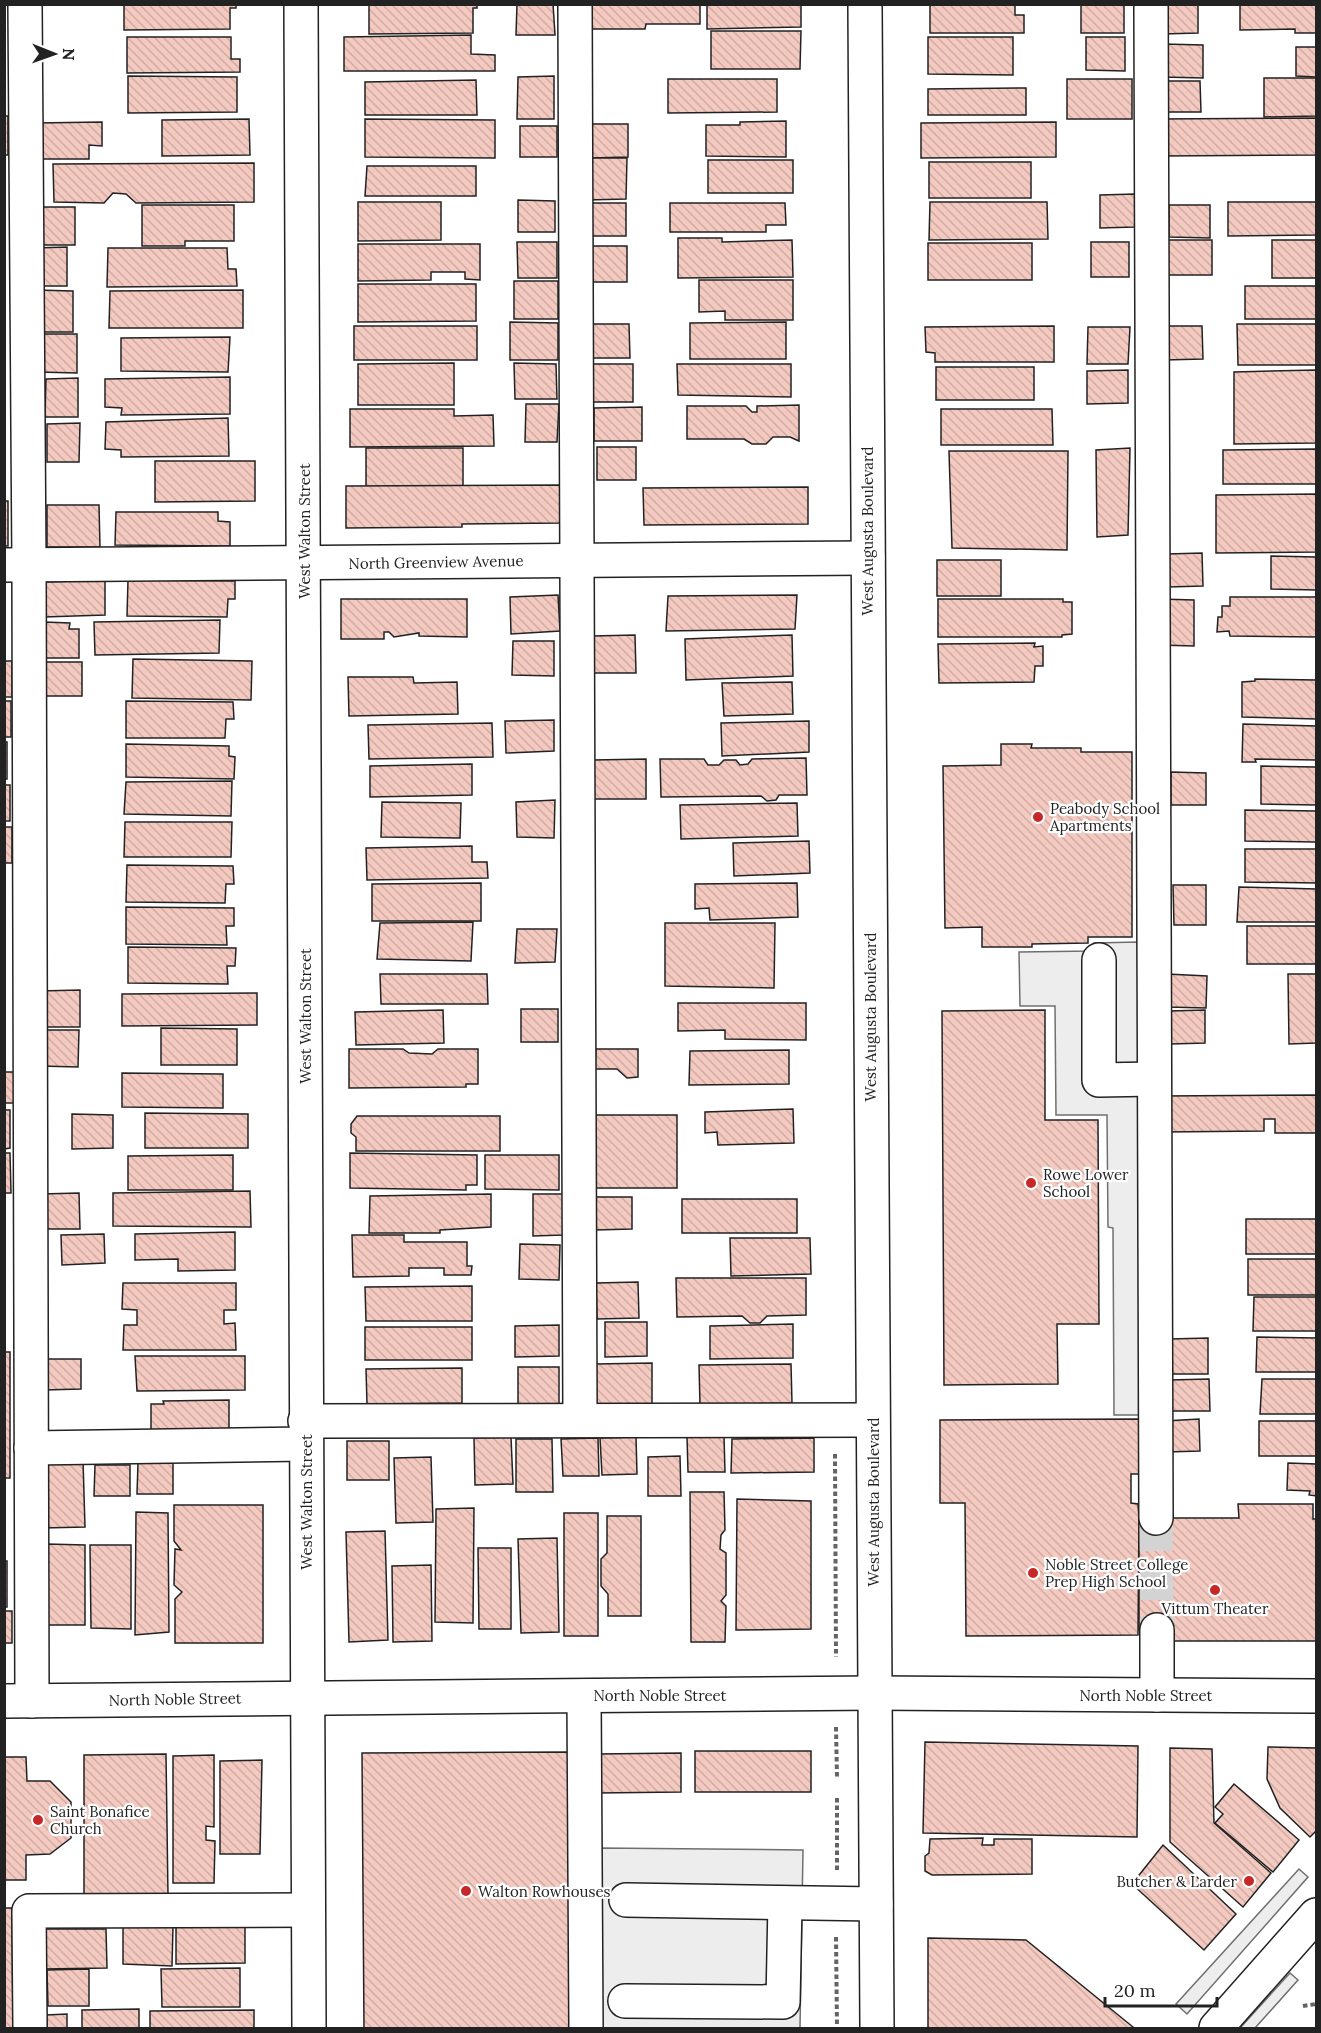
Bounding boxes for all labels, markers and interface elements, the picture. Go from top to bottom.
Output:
north arrow [24,24,84,84]
text: N [59,48,79,61]
street label: West Augusta Boulevard [858,447,877,615]
street label: West Walton Street [295,463,314,599]
street label: North Greenview Avenue [348,551,524,573]
place label: Peabody School Apartments [1049,799,1160,835]
marker: Peabody School Apartments [1031,810,1045,824]
street label: West Augusta Boulevard [861,933,880,1101]
street label: West Walton Street [296,948,315,1084]
place label: Rowe Lower School [1043,1165,1129,1201]
marker: Rowe Lower School [1024,1176,1038,1190]
street label: West Augusta Boulevard [864,1418,883,1586]
street label: West Walton Street [297,1434,316,1570]
place label: Noble Street College Prep High School [1045,1555,1188,1591]
marker: Noble Street College Prep High School [1026,1566,1040,1580]
marker: Vittum Theater [1208,1583,1222,1597]
place label: Vittum Theater [1161,1599,1269,1618]
street label: North Noble Street [594,1686,727,1705]
street label: North Noble Street [1080,1686,1213,1705]
street label: North Noble Street [108,1688,242,1710]
place label: Saint Bonafice Church [50,1802,150,1838]
marker: Saint Bonafice Church [31,1813,45,1827]
place label: Butcher & Larder [1116,1872,1237,1891]
marker: Butcher & Larder [1242,1874,1256,1888]
place label: Walton Rowhouses [478,1882,611,1901]
marker: Walton Rowhouses [459,1884,473,1898]
scale bar [1105,1970,1218,2008]
text: 20 m [1114,1979,1156,2002]

